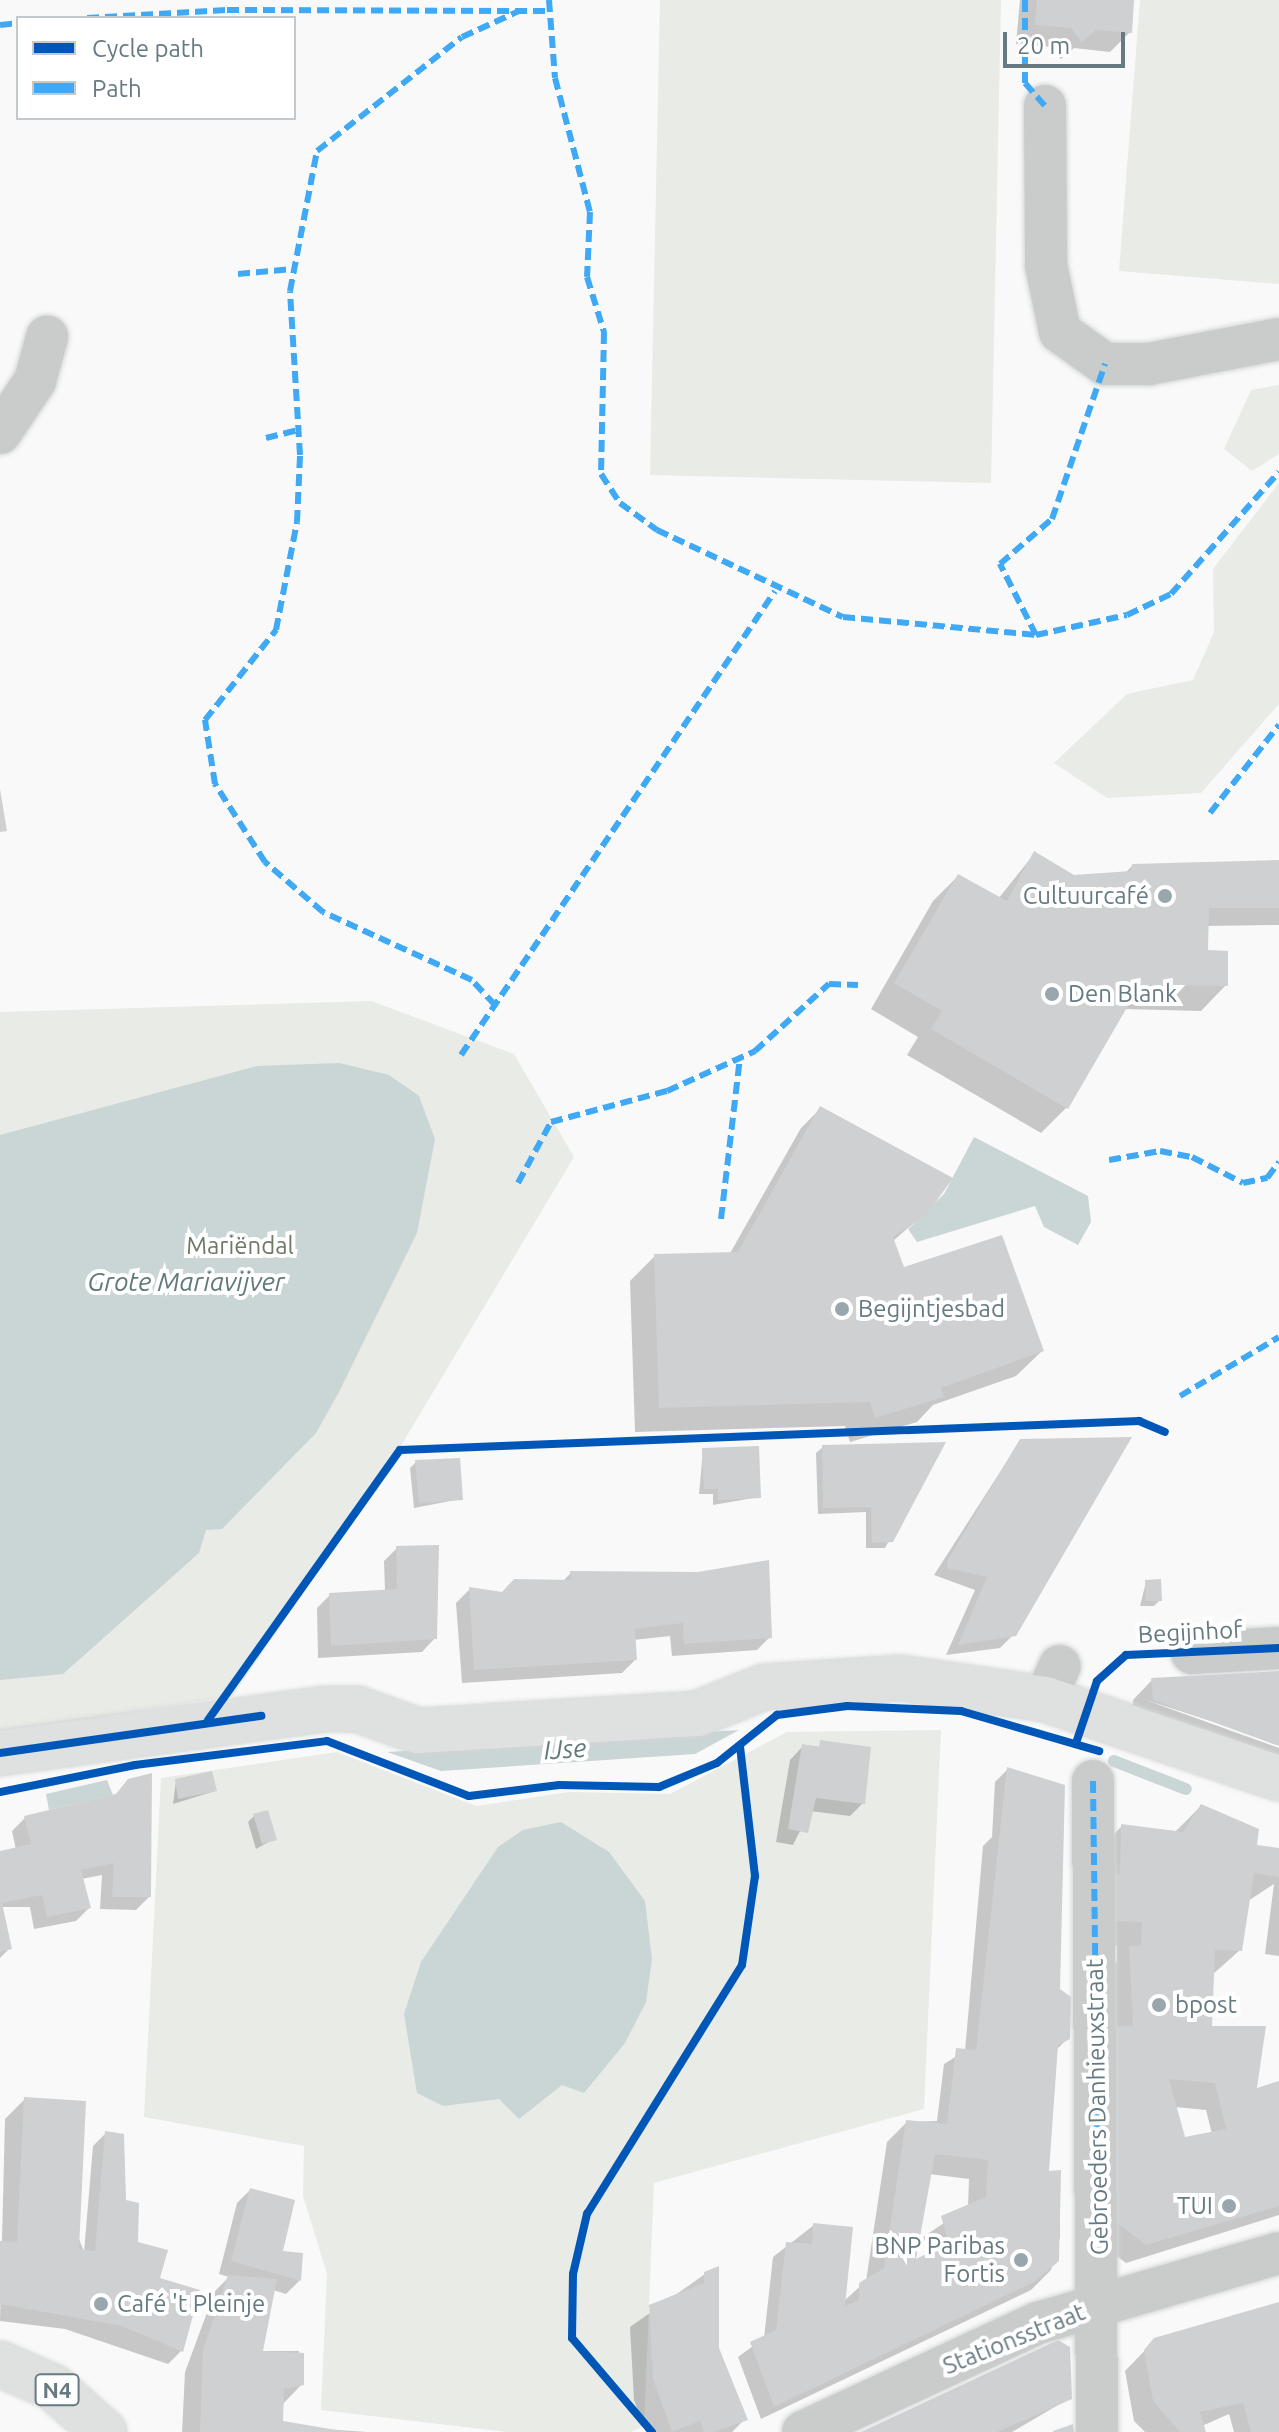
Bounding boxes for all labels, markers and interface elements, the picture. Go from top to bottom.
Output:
legend [16,16,296,120]
scale bar [1007,16,1129,66]
text: 20 m [1017,32,1070,59]
text: Cycle path [92,35,204,62]
text: Path [92,75,142,102]
place label: Cultuurcafé [1023,882,1149,910]
marker: Cultuurcafé [1156,887,1174,905]
place label: Den Blank [1068,980,1177,1008]
marker: Den Blank [1043,985,1061,1003]
park label: Mariëndal [186,1232,294,1260]
water label: Grote Mariavijver [87,1266,285,1298]
place label: Begijntjesbad [858,1295,1005,1323]
marker: Begijntjesbad [833,1300,851,1318]
street label: Begijnhof [1137,1615,1243,1649]
water label: IJse [543,1732,587,1766]
street label: Gebroeders Danhieuxstraat [1080,1959,1114,2255]
place label: bpost [1175,1991,1237,2019]
marker: bpost [1150,1996,1168,2014]
place label: TUI [1177,2192,1213,2220]
marker: TUI [1220,2197,1238,2215]
place label: BNP Paribas Fortis [875,2232,1005,2288]
marker: BNP Paribas Fortis [1012,2251,1030,2269]
place label: Café 't Pleinje [117,2290,265,2318]
marker: Café 't Pleinje [92,2295,110,2313]
street label: Stationsstraat [939,2297,1089,2381]
road number: N4 [33,2372,81,2408]

